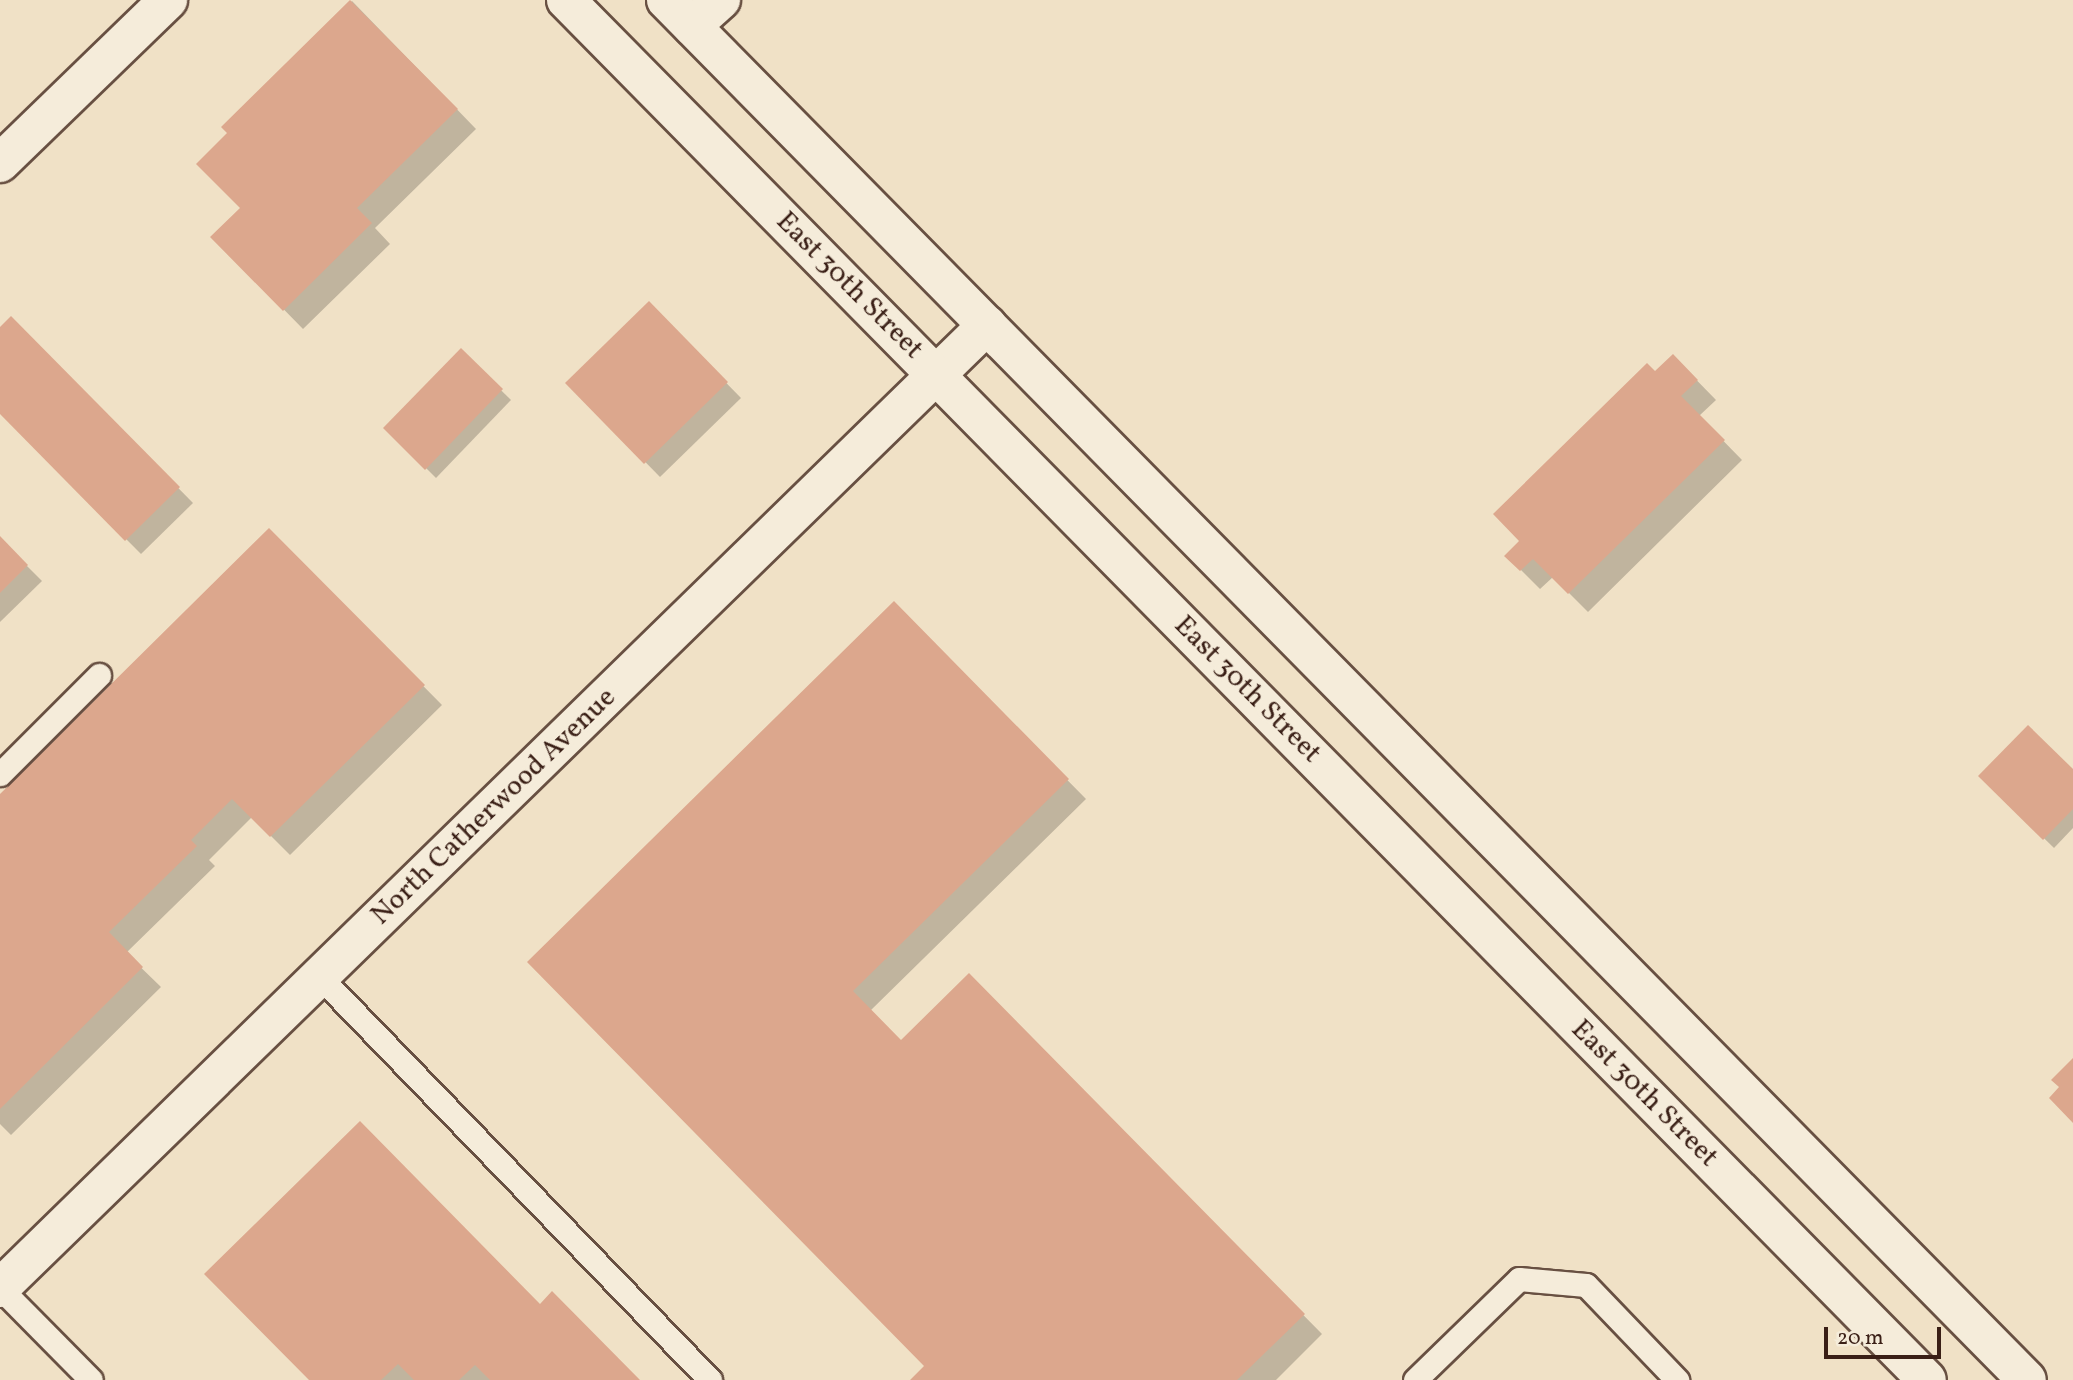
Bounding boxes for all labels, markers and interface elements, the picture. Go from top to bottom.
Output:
street label: East 30th Street [768,205,930,367]
street label: East 30th Street [1166,609,1328,771]
street label: North Catherwood Avenue [365,681,623,933]
street label: East 30th Street [1563,1013,1725,1175]
scale bar [1828,1314,1945,1358]
text: 20 m [1837,1324,1883,1353]

